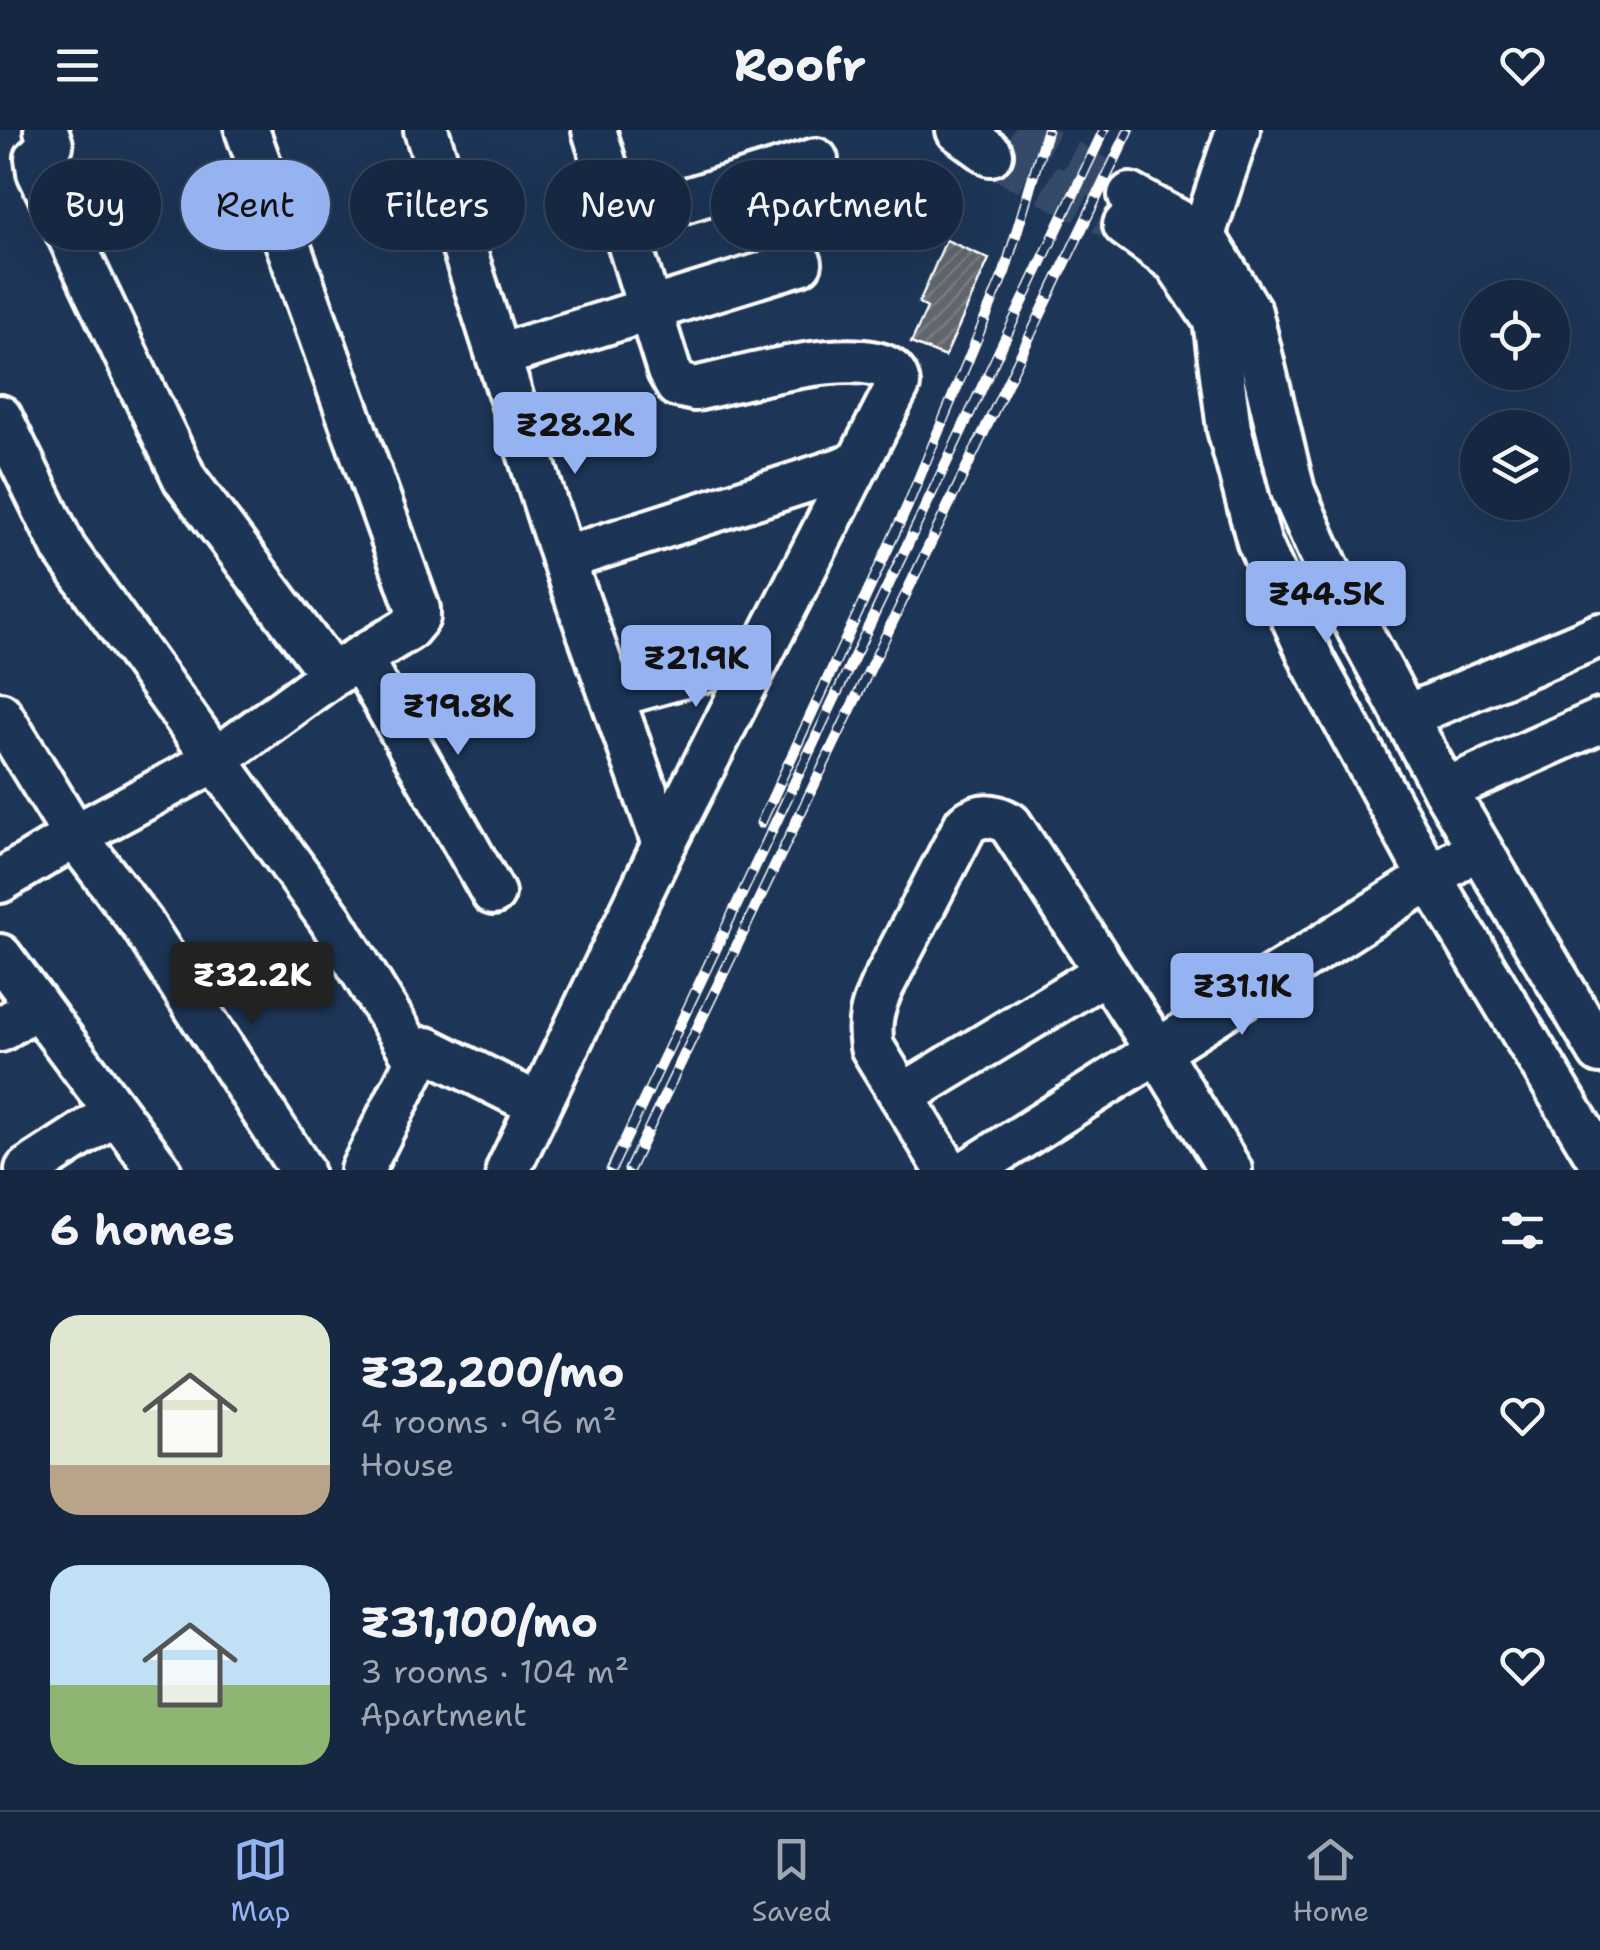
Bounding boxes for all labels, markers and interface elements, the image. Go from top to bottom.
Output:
text: Roofr [734,35,866,95]
icon: menu [50,38,105,93]
icon: heart [1495,38,1550,93]
chip: Buy [30,160,161,250]
chip: Rent [181,160,330,250]
chip: Filters [350,160,525,250]
chip: New [545,160,691,250]
chip: Apartment [711,160,963,250]
map controls [1460,280,1570,520]
button: locate [1460,280,1570,390]
pin: ₹28.2K [494,392,656,477]
text: ₹28.2K [516,403,634,446]
button: layers [1460,410,1570,520]
pin: ₹44.5K [1245,561,1407,646]
text: ₹44.5K [1268,572,1384,615]
pin: ₹21.9K [615,625,777,710]
text: ₹21.9K [643,636,749,679]
pin: ₹19.8K [377,673,539,758]
text: ₹19.8K [402,684,514,727]
pin: ₹32.2K [171,942,333,1027]
text: ₹32.2K [193,953,311,996]
pin: ₹31.1K [1161,953,1323,1038]
text: ₹31.1K [1192,964,1292,1007]
text: 6 homes [50,1202,235,1258]
icon: filters [1495,1203,1550,1258]
text: ₹32,200/mo [360,1344,625,1400]
icon: home [130,1355,250,1475]
icon: heart [1495,1388,1550,1443]
text: 4 rooms · 96 m² [360,1400,617,1443]
text: House [360,1443,454,1486]
text: ₹31,100/mo [360,1594,598,1650]
icon: home [130,1605,250,1725]
icon: heart [1495,1638,1550,1693]
text: 3 rooms · 104 m² [360,1650,629,1693]
text: Apartment [360,1693,527,1736]
tab: Map [231,1832,291,1930]
tab: Saved [752,1832,831,1930]
tab: Home [1292,1832,1369,1930]

